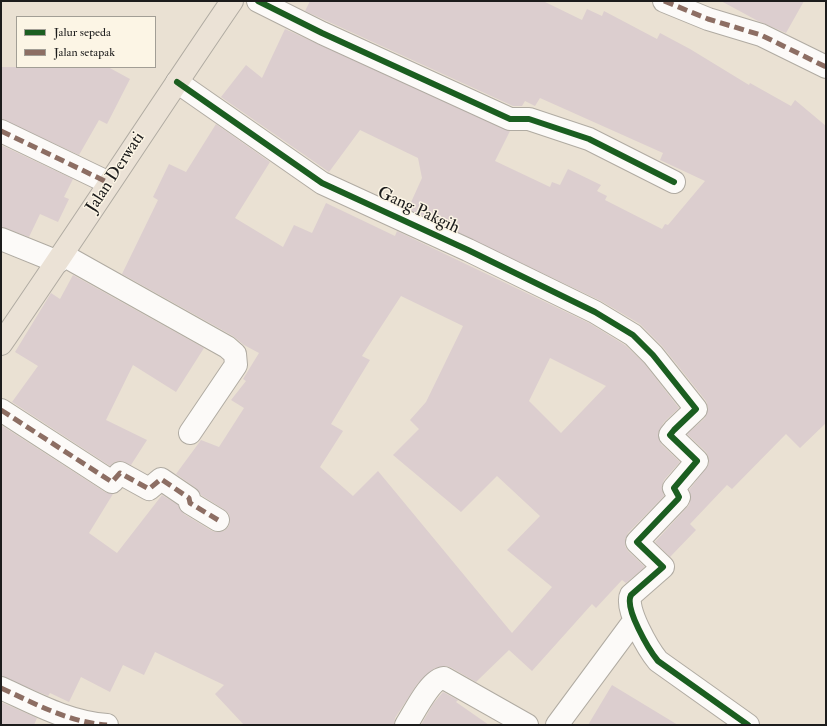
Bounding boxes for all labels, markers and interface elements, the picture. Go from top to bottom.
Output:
legend [16,16,156,68]
text: Jalur sepeda [54,25,111,40]
text: Jalan setapak [54,45,115,60]
street label: Jalan Derwati [82,129,150,217]
street label: Gang Pakgih [374,183,462,239]

